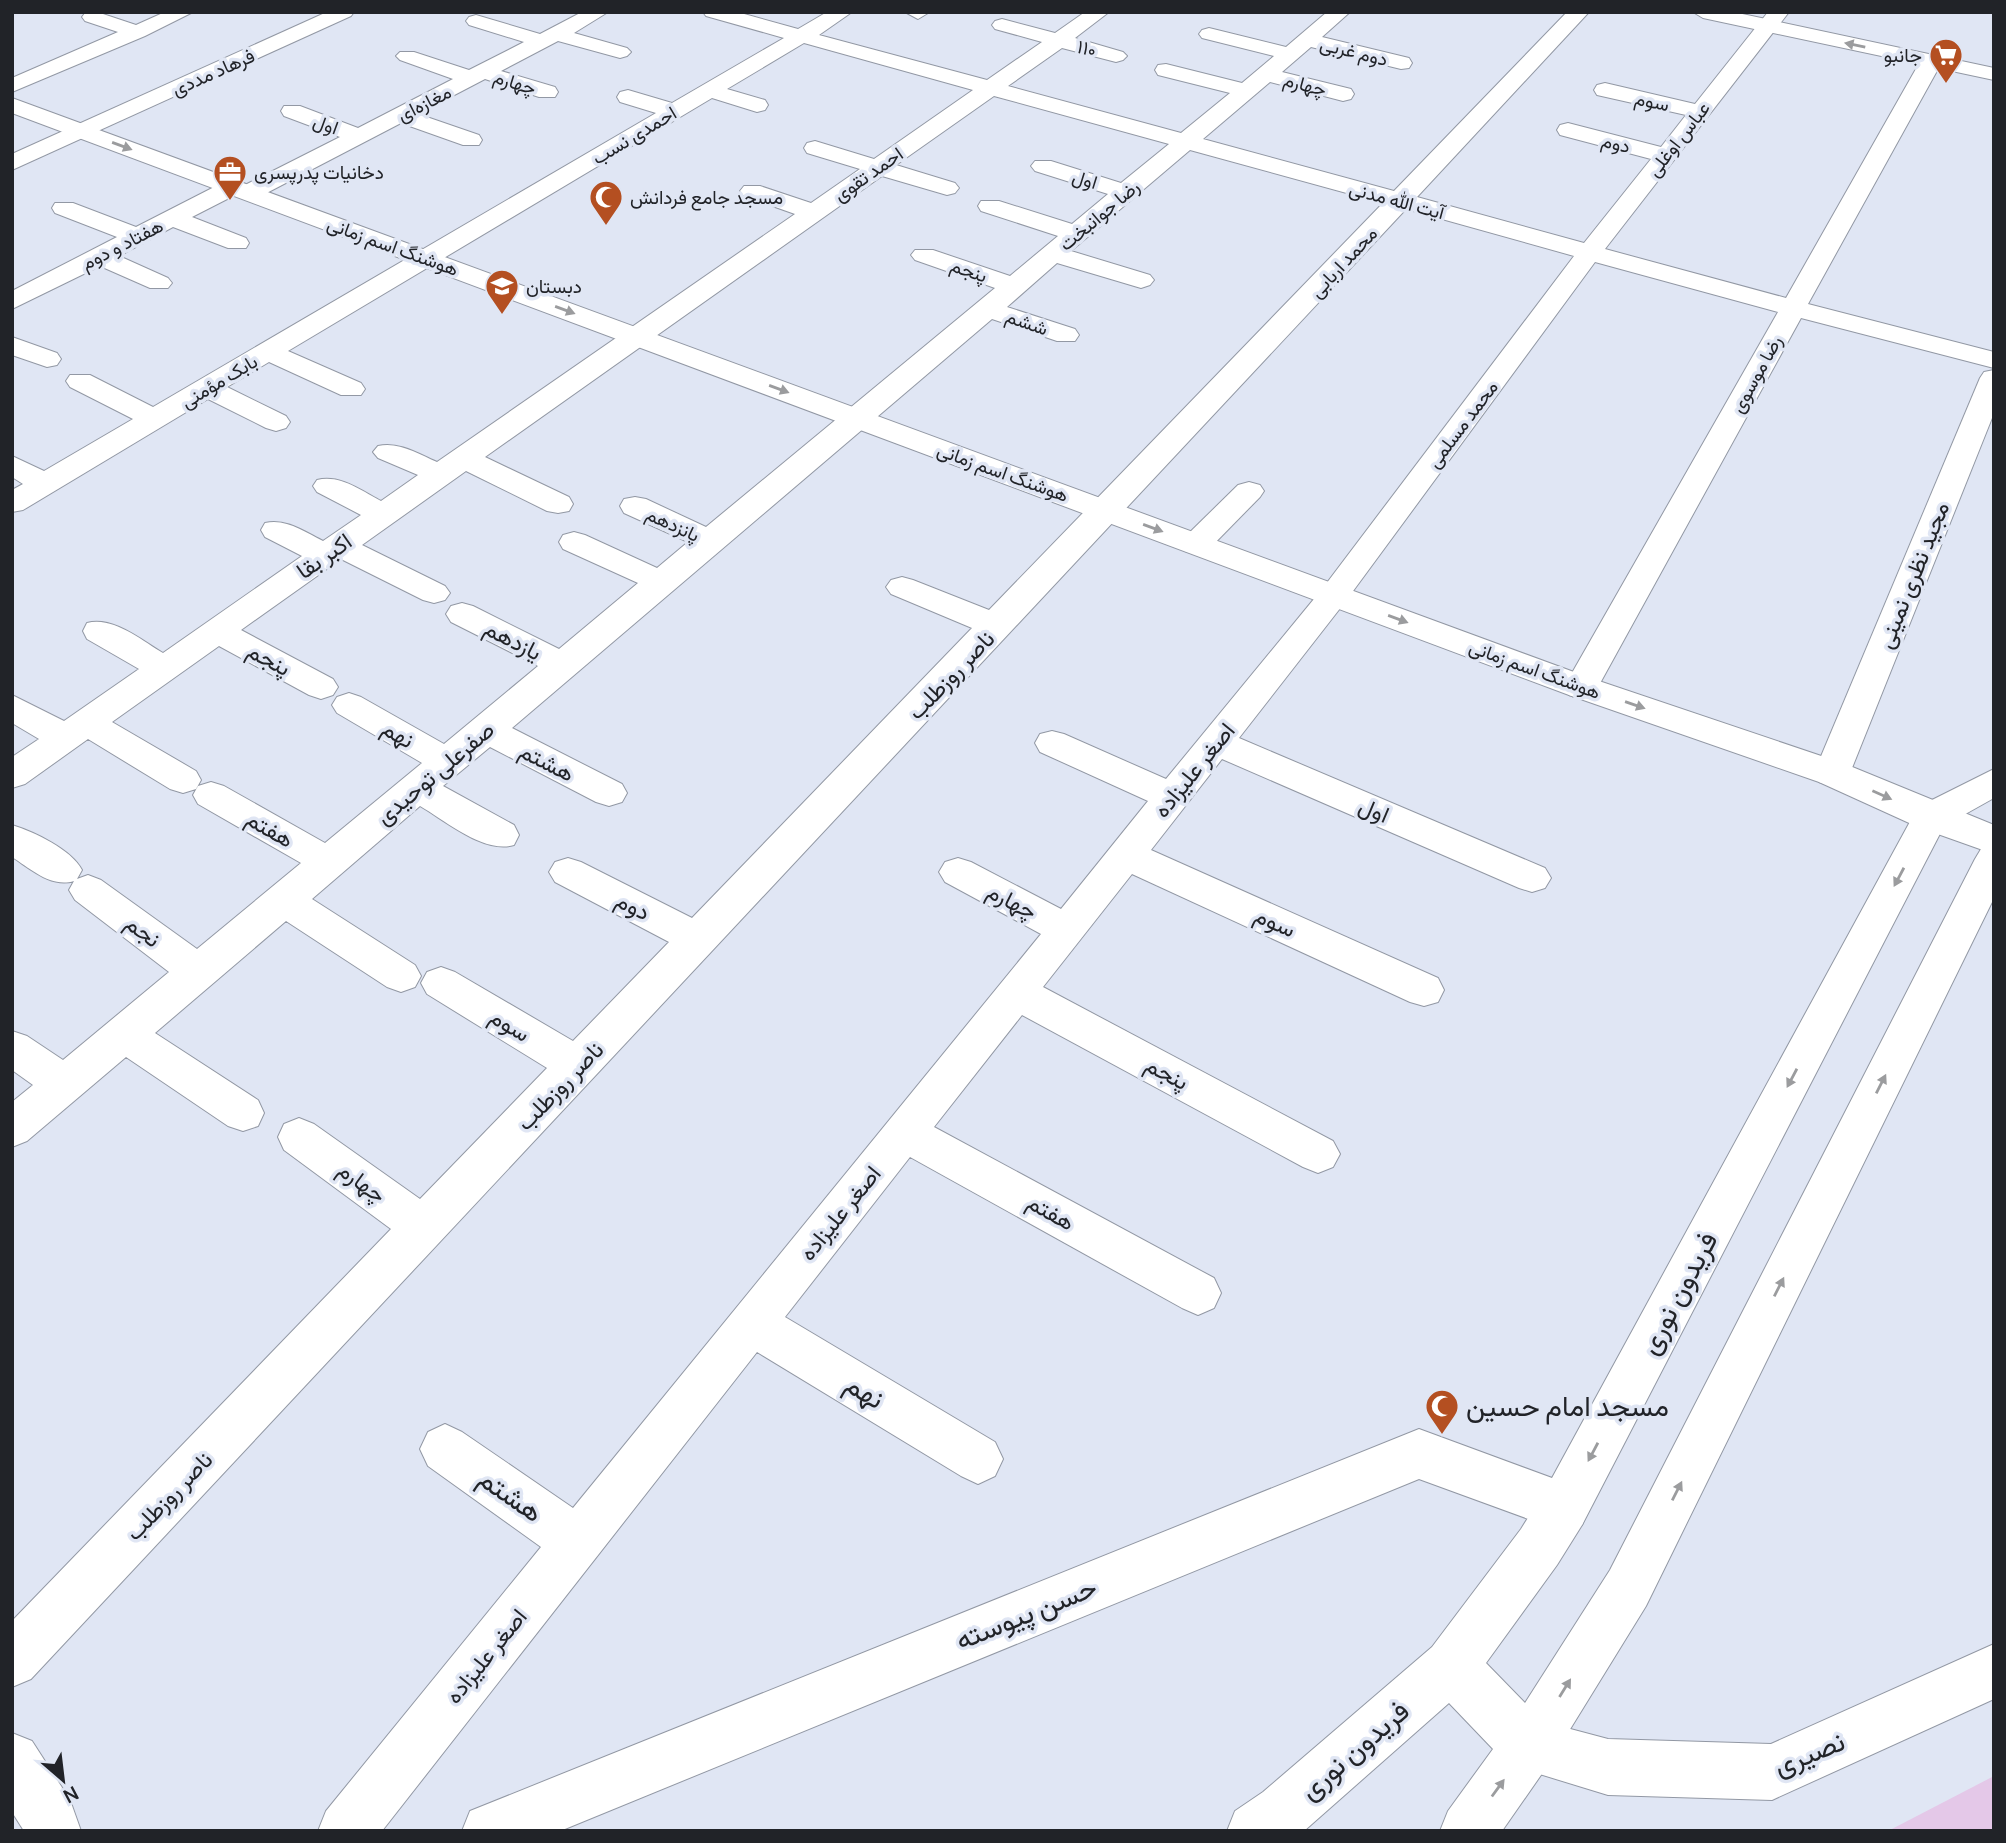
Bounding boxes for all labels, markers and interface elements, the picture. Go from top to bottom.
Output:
street label: دوم غربی [1317,30,1391,72]
street label: ۱۱۰ [1075,33,1099,63]
supermarket icon: جانبو [1927,36,1965,85]
one-way arrow [1844,39,1866,50]
street label: فرهاد مددی [167,42,259,102]
place label: جانبو [1884,42,1922,68]
street label: چهارم [490,63,540,102]
street label: چهارم [1280,66,1329,103]
street label: مغازه‌ای [392,78,456,128]
street label: سوم [1632,85,1672,117]
street label: عباس اوغلی [1640,96,1716,182]
street label: احمدی نسب [587,100,681,170]
street label: اول [310,108,342,140]
street label: دوم [1599,127,1633,159]
one-way arrow [112,141,133,152]
street label: احمد تقوی [828,141,908,207]
office icon: دخانیات پدرپسری [211,153,249,202]
place label: دخانیات پدرپسری [254,159,384,186]
street label: اول [1069,163,1101,195]
street label: رضا جوانبخت [1053,174,1145,256]
street label: آیت‌ الله مدنی [1347,175,1449,226]
mosque icon: مسجد جامع فردانش [587,178,625,227]
place label: مسجد جامع فردانش [630,184,783,211]
street label: هوشنگ اسم زمانی [324,210,462,282]
street label: هفتاد و دوم [77,212,167,276]
street label: محمد اربابی [1303,221,1383,303]
street label: پنجم [947,252,991,289]
school or university icon: دبستان [483,267,521,316]
place label: دبستان [526,273,582,299]
street label: ششم [1002,303,1052,341]
one-way arrow [555,305,576,316]
street label: رضا موسوی [1724,330,1788,418]
street label: بابک مؤمنی [176,348,262,414]
street label: محمد مسلمی [1420,375,1504,473]
one-way arrow [768,384,789,395]
street label: هوشنگ اسم زمانی [934,436,1072,508]
street label: مجید نظری نمینی [1868,496,1956,653]
street label: پانزدهم [641,500,704,549]
one-way arrow [1142,522,1163,533]
street label: اکبر بقا [289,525,358,586]
street label: یازدهم [479,611,548,667]
one-way arrow [1387,613,1408,624]
street label: ناصر روزطلب [900,623,1001,726]
street label: پنجم [242,633,297,684]
street label: هوشنگ اسم زمانی [1466,633,1604,705]
one-way arrow [1624,700,1645,711]
street label: نهم [376,711,421,755]
street label: صفرعلی توحیدی [368,713,501,831]
street label: اصغر علیزاده [1145,715,1242,824]
street label: هشتم [514,734,581,789]
street label: اول [1354,788,1395,830]
one-way arrow [1871,790,1892,801]
street label: هفتم [241,802,300,855]
one-way arrow [1893,867,1905,887]
street label: چهارم [981,874,1043,927]
street label: دوم [611,883,656,927]
street label: سوم [1250,898,1301,944]
street label: نجم [119,906,168,954]
street label: سوم [484,1000,537,1049]
street label: ناصر روزطلب [509,1034,610,1137]
street label: پنجم [1140,1047,1195,1098]
one-way arrow [1786,1068,1798,1088]
one-way arrow [1875,1074,1886,1094]
street label: چهارم [331,1153,393,1210]
street label: اصغر علیزاده [791,1158,888,1267]
street label: هفتم [1022,1185,1081,1237]
street label: فریدون نوری [1629,1224,1725,1361]
one-way arrow [1773,1277,1784,1297]
street label: نهم [838,1364,892,1418]
place label: مسجد امام حسین [1466,1386,1669,1425]
mosque icon: مسجد امام حسین [1423,1387,1461,1436]
one-way arrow [1588,1442,1599,1462]
street label: ناصر روزطلب [118,1444,219,1547]
street label: هشتم [471,1458,552,1531]
one-way arrow [1671,1481,1682,1501]
street label: حسن پیوسته [949,1566,1102,1659]
street label: اصغر علیزاده [437,1601,534,1710]
one-way arrow [1558,1679,1571,1698]
street label: فریدون نوری [1290,1691,1416,1808]
street label: نصیری [1767,1721,1850,1784]
north arrow [28,1745,98,1815]
one-way arrow [1491,1779,1505,1798]
text: N [59,1780,83,1810]

